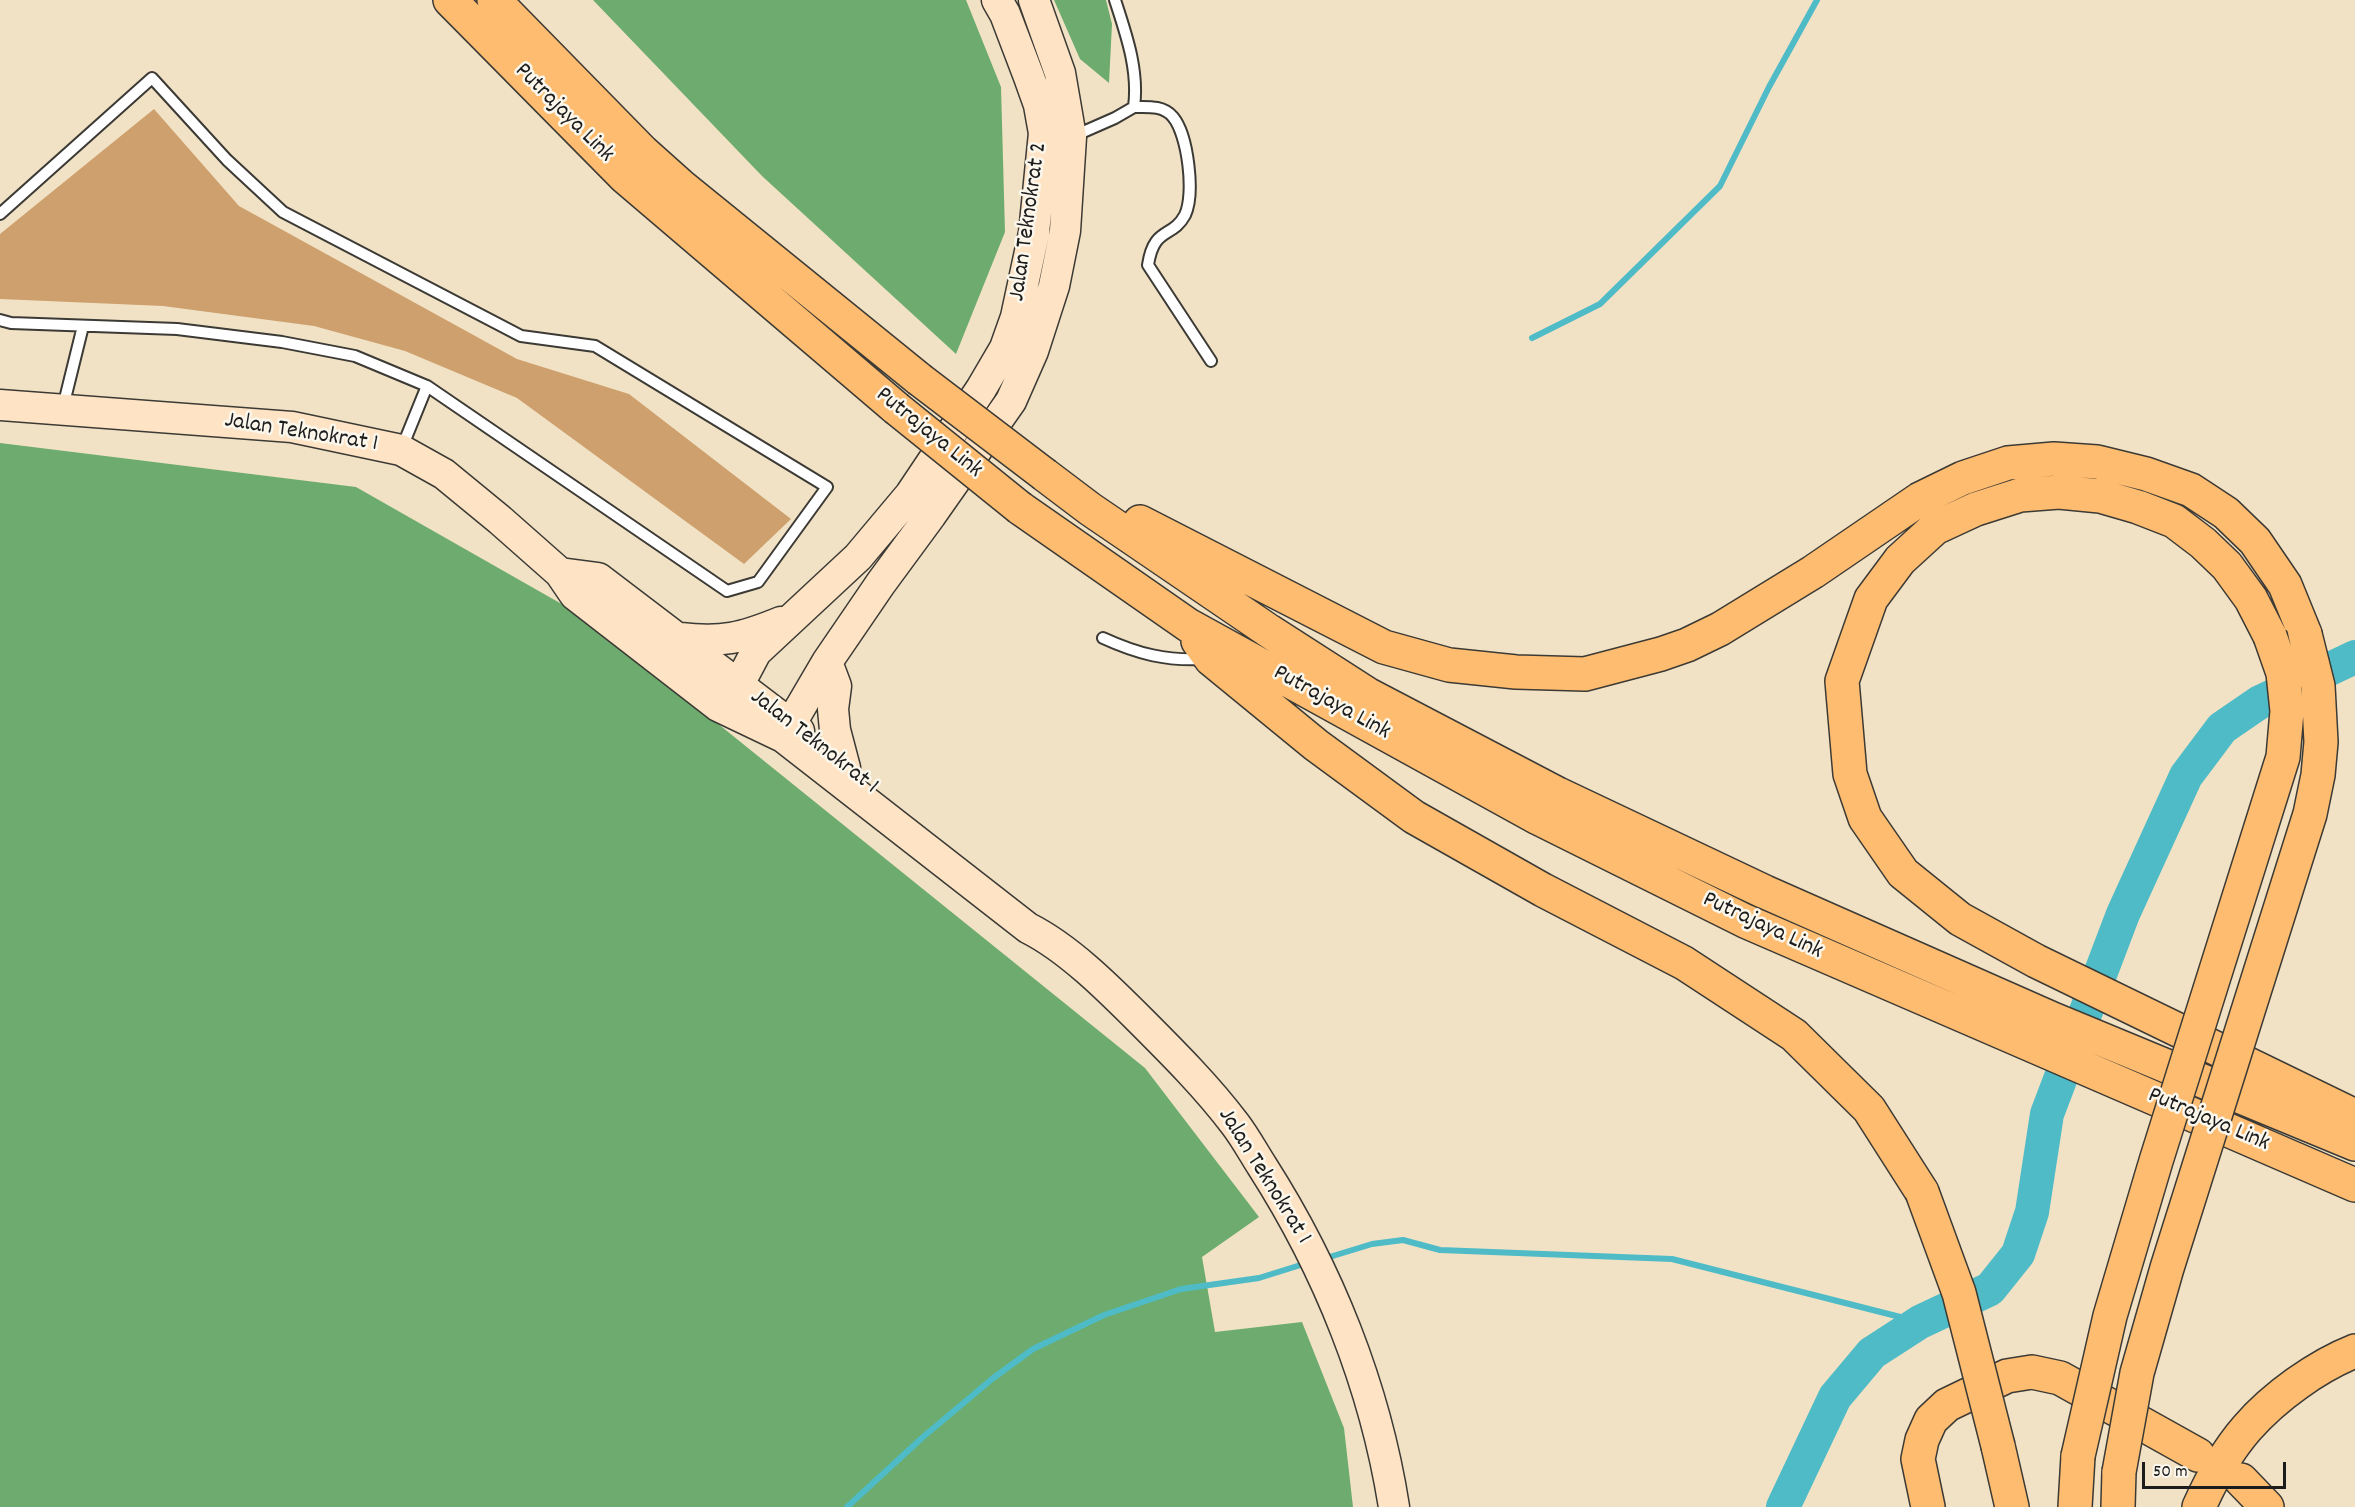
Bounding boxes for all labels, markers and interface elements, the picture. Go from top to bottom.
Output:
street label: Putrajaya Link [507,58,619,170]
street label: Jalan Teknokrat 2 [1005,141,1055,303]
street label: Putrajaya Link [869,382,987,486]
street label: Jalan Teknokrat 1 [222,408,380,460]
street label: Putrajaya Link [1267,660,1395,748]
street label: Jalan Teknokrat 1 [743,684,883,802]
street label: Putrajaya Link [1697,887,1827,967]
street label: Putrajaya Link [2143,1082,2273,1160]
street label: Jalan Teknokrat 1 [1210,1104,1316,1250]
scale bar [2145,1450,2289,1488]
text: 50 m [2153,1460,2188,1485]

